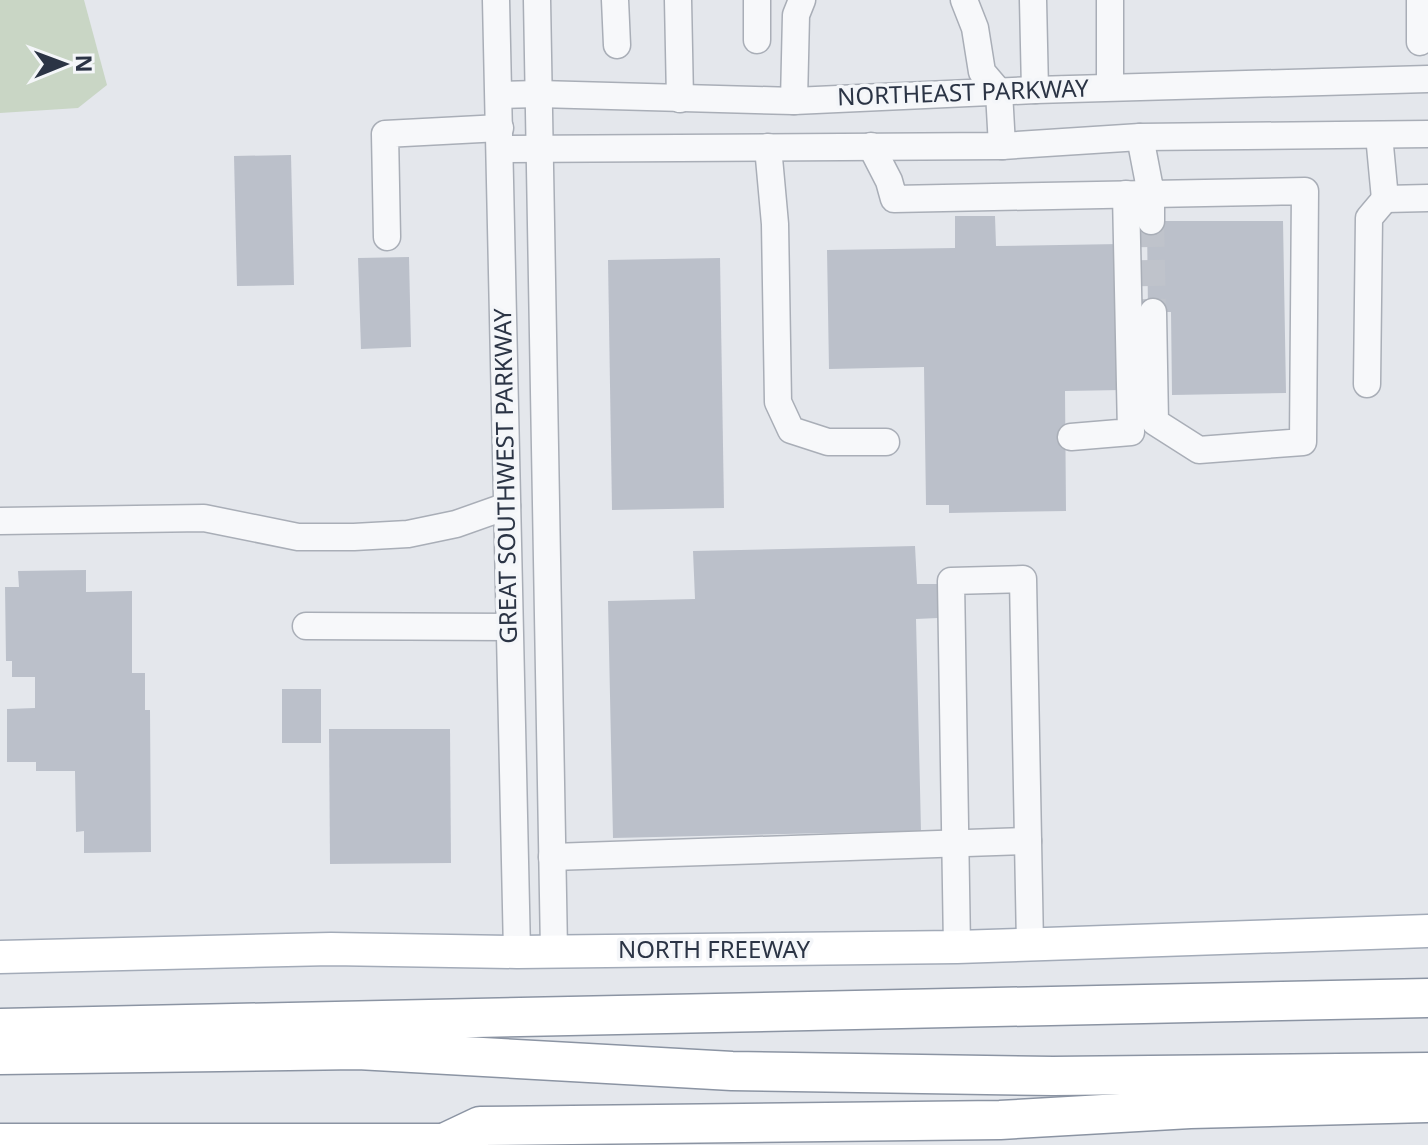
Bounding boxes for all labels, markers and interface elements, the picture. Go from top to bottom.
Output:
north arrow [24,24,104,104]
text: N [70,54,100,73]
street label: NORTHEAST PARKWAY [837,71,1090,112]
street label: GREAT SOUTHWEST PARKWAY [485,308,524,644]
street label: NORTH FREEWAY [618,932,811,965]

